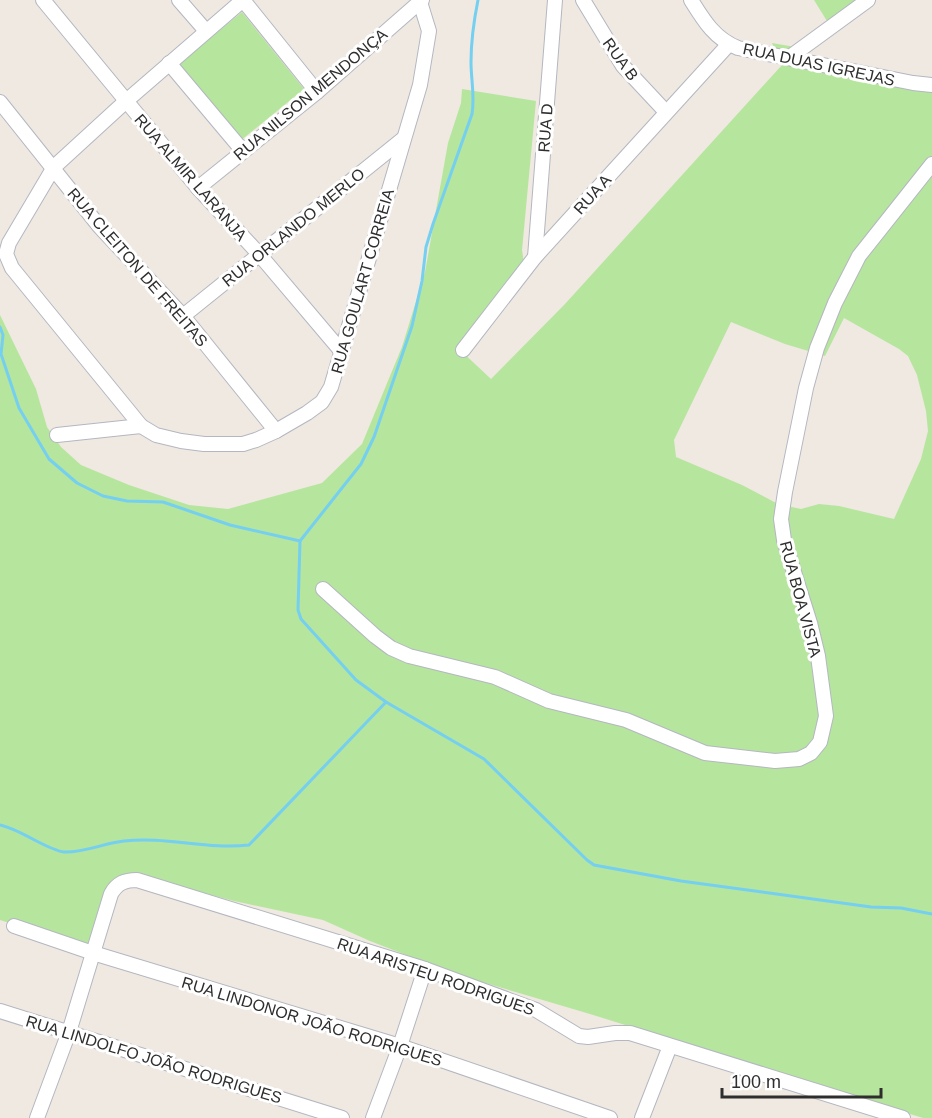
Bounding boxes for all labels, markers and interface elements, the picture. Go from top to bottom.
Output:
street label: RUA NILSON MENDONÇA [230,25,391,163]
street label: RUA B [600,35,642,84]
street label: RUA DUAS IGREJAS [741,40,896,89]
street label: RUA D [535,103,556,153]
street label: RUA ALMIR LARANJA [131,111,250,244]
street label: RUA ORLANDO MERLO [219,165,368,290]
street label: RUA A [570,171,615,218]
street label: RUA CLEITON DE FREITAS [64,185,211,350]
street label: RUA GOULART CORREIA [328,186,397,375]
street label: RUA BOA VISTA [777,539,824,659]
street label: RUA ARISTEU RODRIGUES [335,935,537,1018]
street label: RUA LINDONOR JOÃO RODRIGUES [180,972,445,1069]
street label: RUA LINDOLFO JOÃO RODRIGUES [24,1010,284,1107]
scale bar [722,1061,881,1099]
text: 100 m [731,1072,781,1092]

